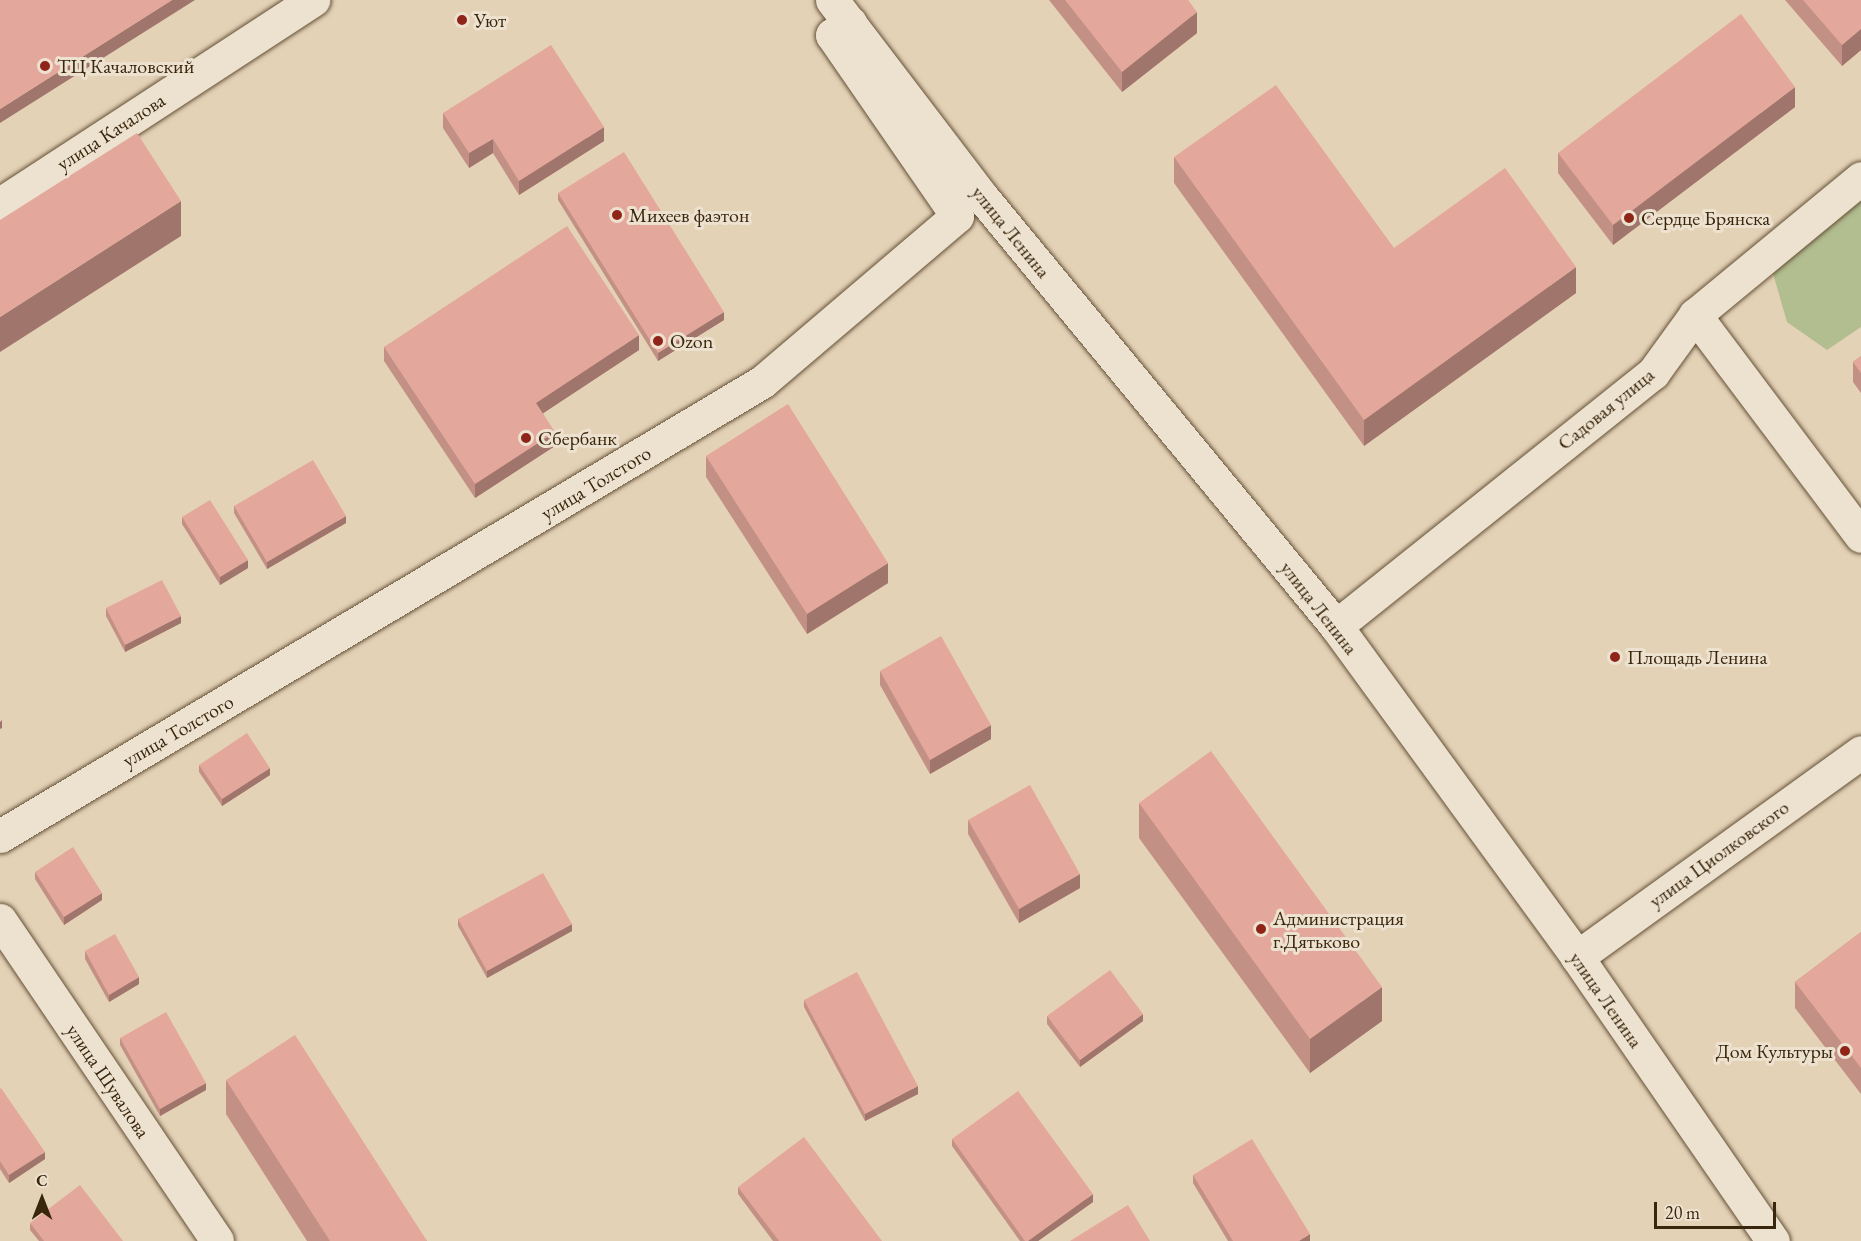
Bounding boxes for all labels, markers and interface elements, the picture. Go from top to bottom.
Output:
place label: Уют [474,8,506,32]
marker: Уют [455,13,469,27]
place label: ТЦ Качаловский [57,54,194,78]
marker: ТЦ Качаловский [38,59,52,73]
street label: улица Качалова [52,88,170,176]
street label: улица Ленина [966,181,1056,283]
place label: Михеев фаэтон [629,203,749,227]
place label: Сердце Брянска [1641,206,1770,230]
marker: Михеев фаэтон [610,208,624,222]
marker: Сердце Брянска [1622,211,1636,225]
place label: Ozon [670,329,713,353]
marker: Ozon [651,334,665,348]
street label: Садовая улица [1553,363,1659,455]
place label: Сбербанк [538,426,617,450]
marker: Сбербанк [519,431,533,445]
street label: улица Толстого [537,441,655,525]
street label: улица Ленина [1275,556,1363,660]
place label: Площадь Ленина [1627,645,1767,669]
marker: Площадь Ленина [1608,650,1622,664]
street label: улица Толстого [118,690,238,772]
street label: улица Циолковского [1644,795,1794,913]
place label: Администрация г.Дятьково [1273,906,1404,953]
marker: Администрация г.Дятьково [1254,922,1268,936]
street label: улица Ленина [1564,947,1648,1053]
street label: улица Шувалова [61,1019,155,1143]
place label: Дом Культуры [1716,1039,1833,1063]
marker: Дом Культуры [1838,1044,1852,1058]
north arrow [12,1169,72,1229]
text: С [36,1170,48,1191]
scale bar [1657,1190,1778,1228]
text: 20 m [1665,1201,1700,1224]

